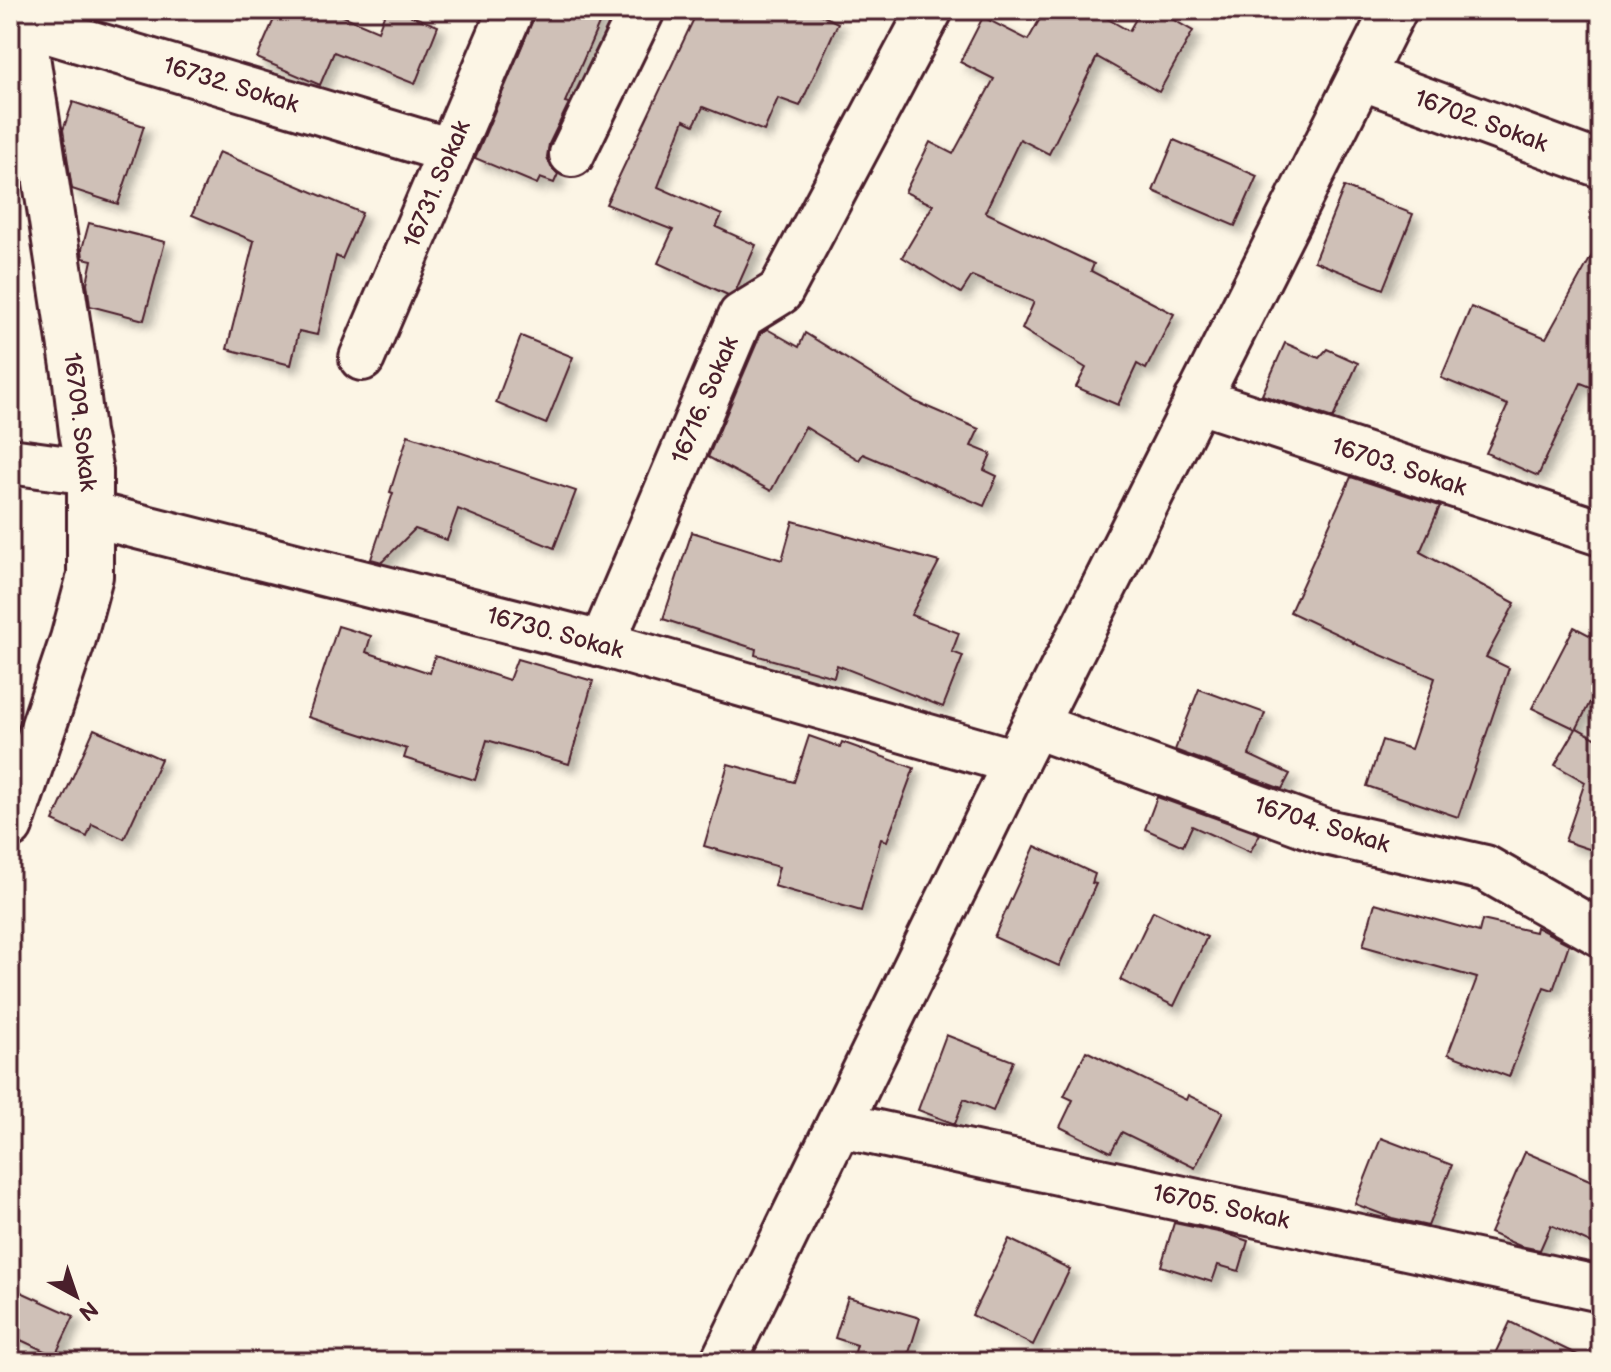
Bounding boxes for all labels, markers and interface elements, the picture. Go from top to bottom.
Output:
street label: 16732. Sokak [160,51,302,119]
street label: 16702. Sokak [1410,84,1552,159]
street label: 16731. Sokak [397,116,477,252]
street label: 16716. Sokak [665,332,745,468]
street label: 16709. Sokak [57,351,103,493]
street label: 16703. Sokak [1328,432,1470,503]
street label: 16730. Sokak [484,601,627,665]
street label: 16704. Sokak [1251,791,1393,859]
street label: 16705. Sokak [1150,1178,1292,1236]
north arrow [36,1256,116,1336]
text: N [73,1295,103,1326]

